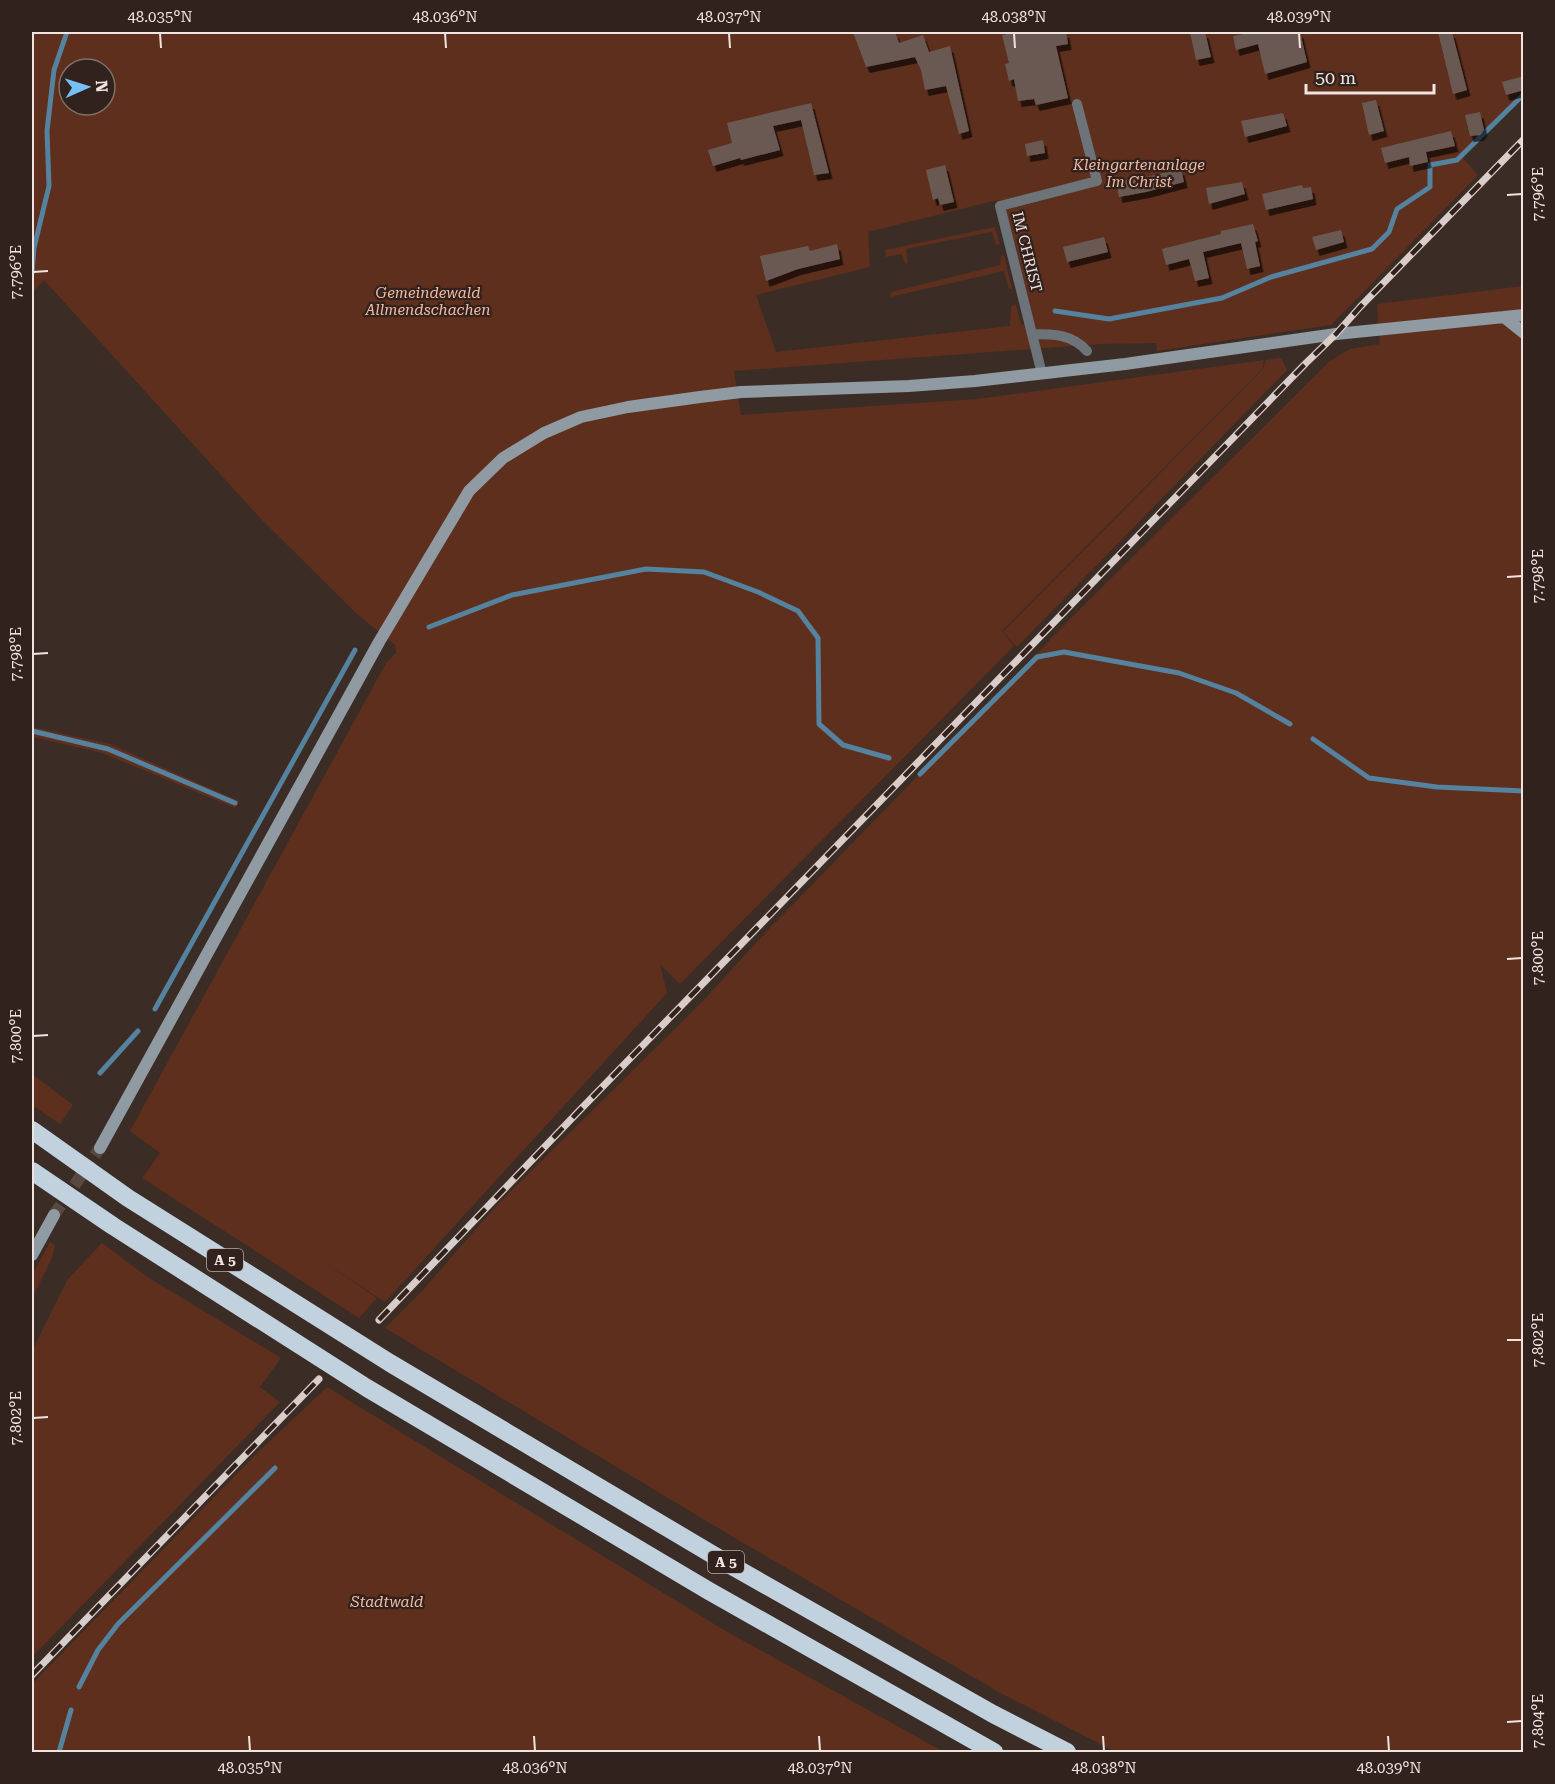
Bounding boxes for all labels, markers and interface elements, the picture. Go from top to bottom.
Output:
text: 48.035°N [127,8,193,26]
text: 48.036°N [412,8,478,26]
text: 48.037°N [696,8,762,26]
text: 48.038°N [981,8,1047,26]
text: 48.039°N [1266,8,1332,26]
north arrow [57,57,117,117]
scale bar [1306,57,1434,95]
text: 50 m [1315,67,1356,88]
text: N [92,80,111,93]
park label: Kleingartenanlage Im Christ [1072,156,1205,191]
text: 7.796°E [1529,167,1547,221]
street label: IM CHRIST [1008,210,1046,294]
text: 7.796°E [7,245,25,299]
park label: Gemeindewald Allmendschachen [365,284,490,319]
text: 7.798°E [1529,549,1547,603]
text: 7.798°E [7,627,25,681]
text: 7.800°E [1529,931,1547,985]
text: 7.800°E [7,1009,25,1063]
road number: A 5 [207,1249,243,1271]
text: 7.802°E [1529,1313,1547,1367]
text: 7.802°E [7,1391,25,1445]
road number: A 5 [708,1551,744,1573]
park label: Stadtwald [350,1593,423,1611]
text: 7.804°E [1529,1694,1547,1748]
text: 48.035°N [217,1759,283,1777]
text: 48.036°N [502,1759,568,1777]
text: 48.037°N [787,1759,853,1777]
text: 48.038°N [1071,1759,1137,1777]
text: 48.039°N [1356,1759,1422,1777]

